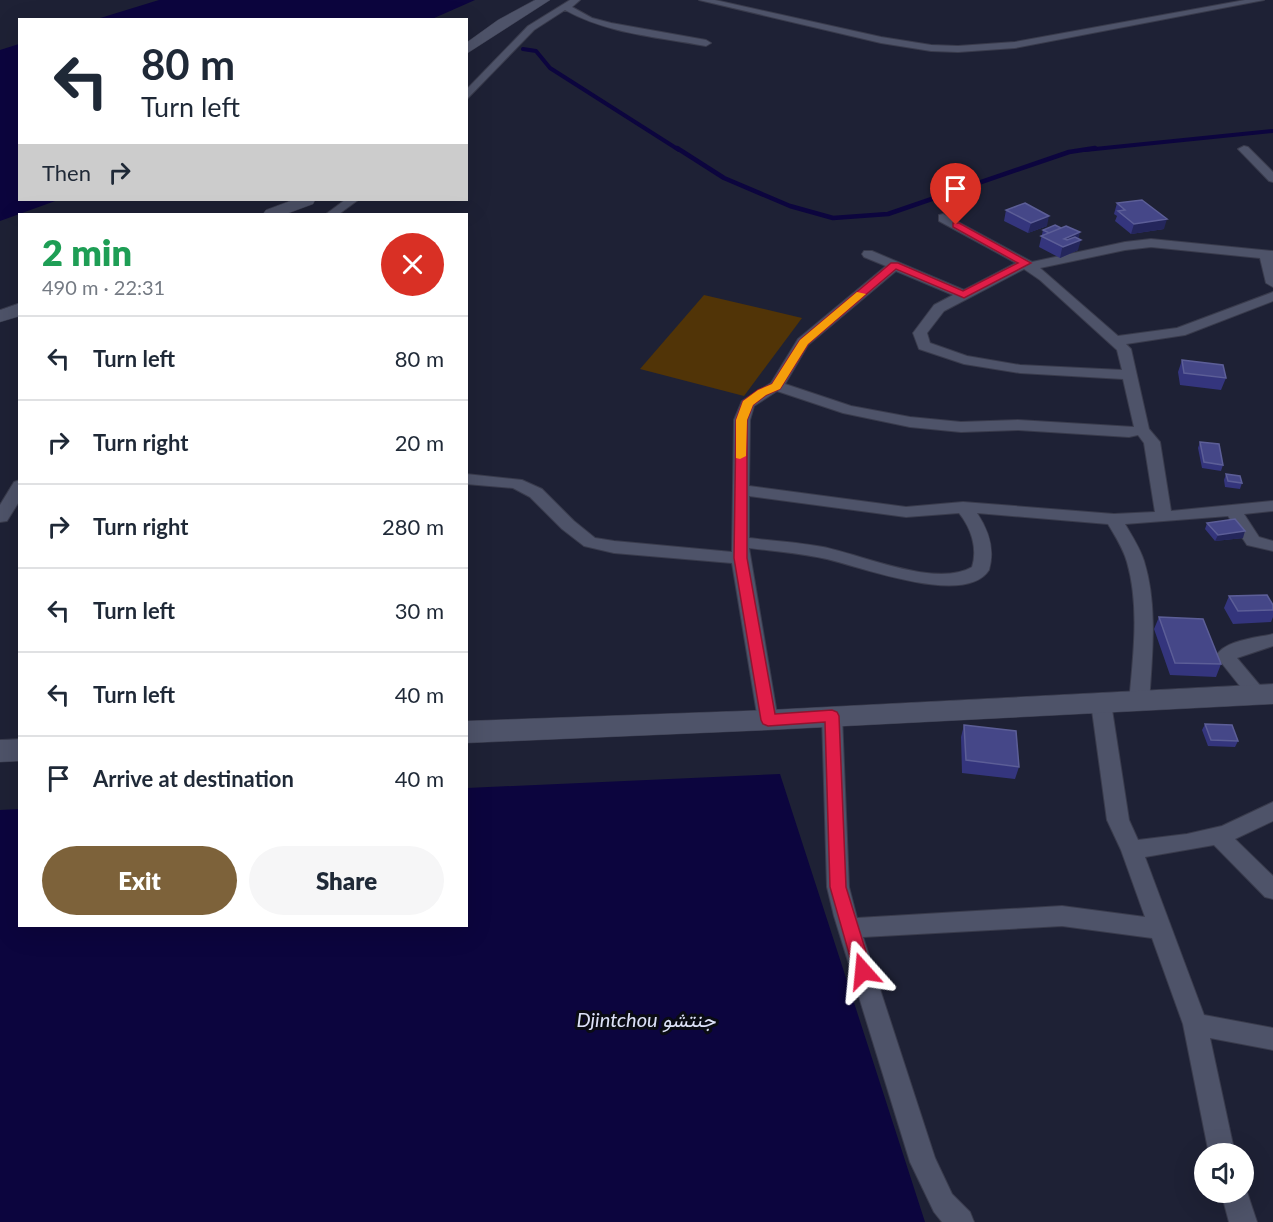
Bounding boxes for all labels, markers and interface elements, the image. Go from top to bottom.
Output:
text: 80 m [141,39,235,89]
icon: left [42,42,120,120]
text: Turn left [141,90,240,123]
icon: right [103,156,136,189]
text: Then [42,159,91,186]
pin [930,163,981,225]
icon: arrive [939,172,972,205]
text: 2 min [42,230,132,274]
button: close [381,233,444,296]
text: 490 m · 22:31 [42,275,165,299]
icon: left [42,342,75,375]
text: Turn left [93,345,175,372]
text: 80 m [395,345,444,372]
icon: right [42,426,75,459]
text: Turn right [93,429,188,456]
text: 20 m [395,429,444,456]
icon: right [42,510,75,543]
text: Turn right [93,513,188,540]
text: 280 m [382,513,444,540]
icon: left [42,594,75,627]
text: Turn left [93,597,175,624]
text: 30 m [395,597,444,624]
icon: left [42,678,75,711]
text: Turn left [93,681,175,708]
text: 40 m [395,681,444,708]
icon: arrive [42,762,75,795]
text: Arrive at destination [93,765,294,792]
text: 40 m [395,765,444,792]
button: Exit [42,846,237,915]
button: Share [249,846,444,915]
position arrow [831,939,895,1003]
water label: Djintchou جنتشو [577,1007,716,1033]
map controls [1194,1143,1254,1203]
button: sound [1194,1143,1254,1203]

